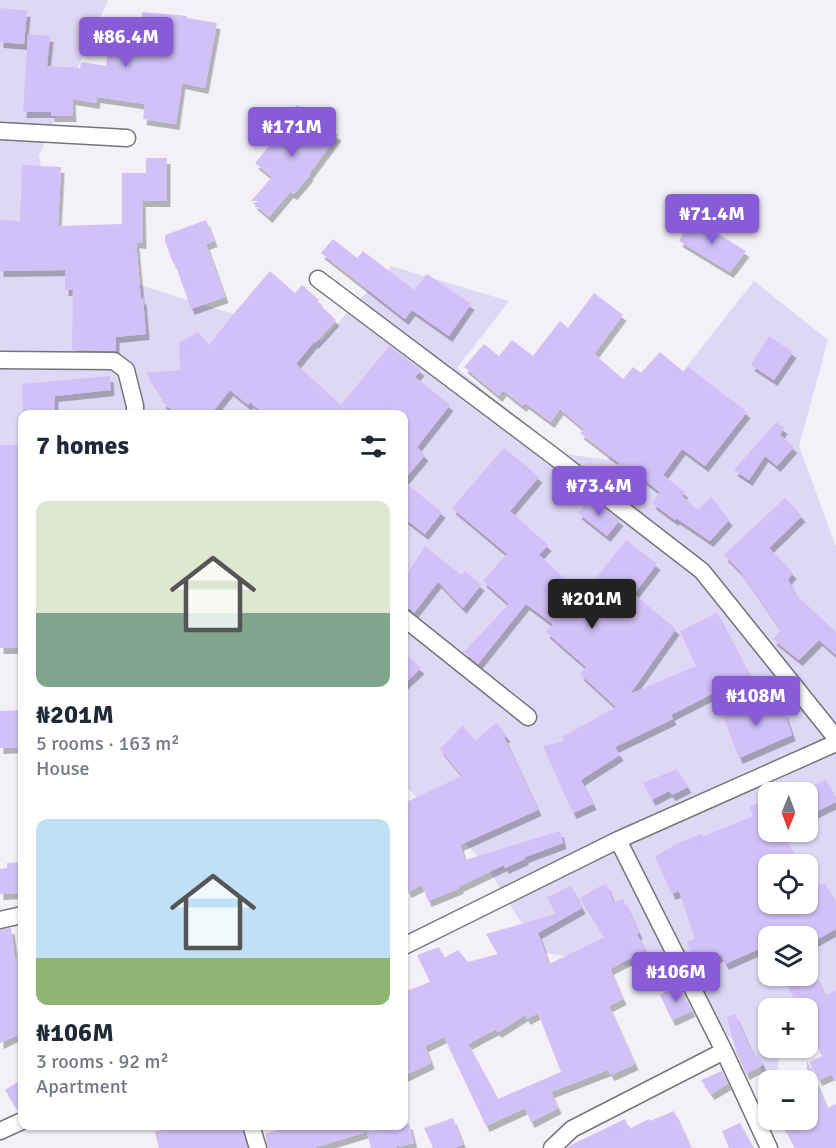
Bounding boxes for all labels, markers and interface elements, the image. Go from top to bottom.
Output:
pin: ₦86.4M [77,17,175,68]
text: ₦86.4M [93,24,159,49]
pin: ₦171M [250,107,334,158]
text: ₦171M [262,114,322,139]
pin: ₦71.4M [663,194,761,245]
text: ₦71.4M [679,201,745,226]
text: 7 homes [36,430,129,462]
icon: filters [357,430,390,463]
pin: ₦73.4M [550,466,648,517]
text: ₦73.4M [566,473,632,498]
icon: home [159,540,267,648]
pin: ₦201M [550,579,634,630]
text: ₦201M [562,586,622,611]
pin: ₦108M [714,676,798,727]
text: ₦108M [726,683,786,708]
text: ₦201M [36,699,114,731]
text: 5 rooms · 163 m² [36,731,180,756]
text: House [36,756,90,781]
north arrow [758,782,818,842]
map controls [758,782,818,1130]
button: locate [758,854,818,914]
icon: home [159,858,267,966]
button: layers [758,926,818,986]
pin: ₦106M [634,952,718,1003]
text: ₦106M [646,959,706,984]
button: + [758,998,818,1058]
text: ₦106M [36,1017,114,1049]
text: 3 rooms · 92 m² [36,1049,169,1074]
button: − [758,1070,818,1130]
text: Apartment [36,1074,128,1099]

